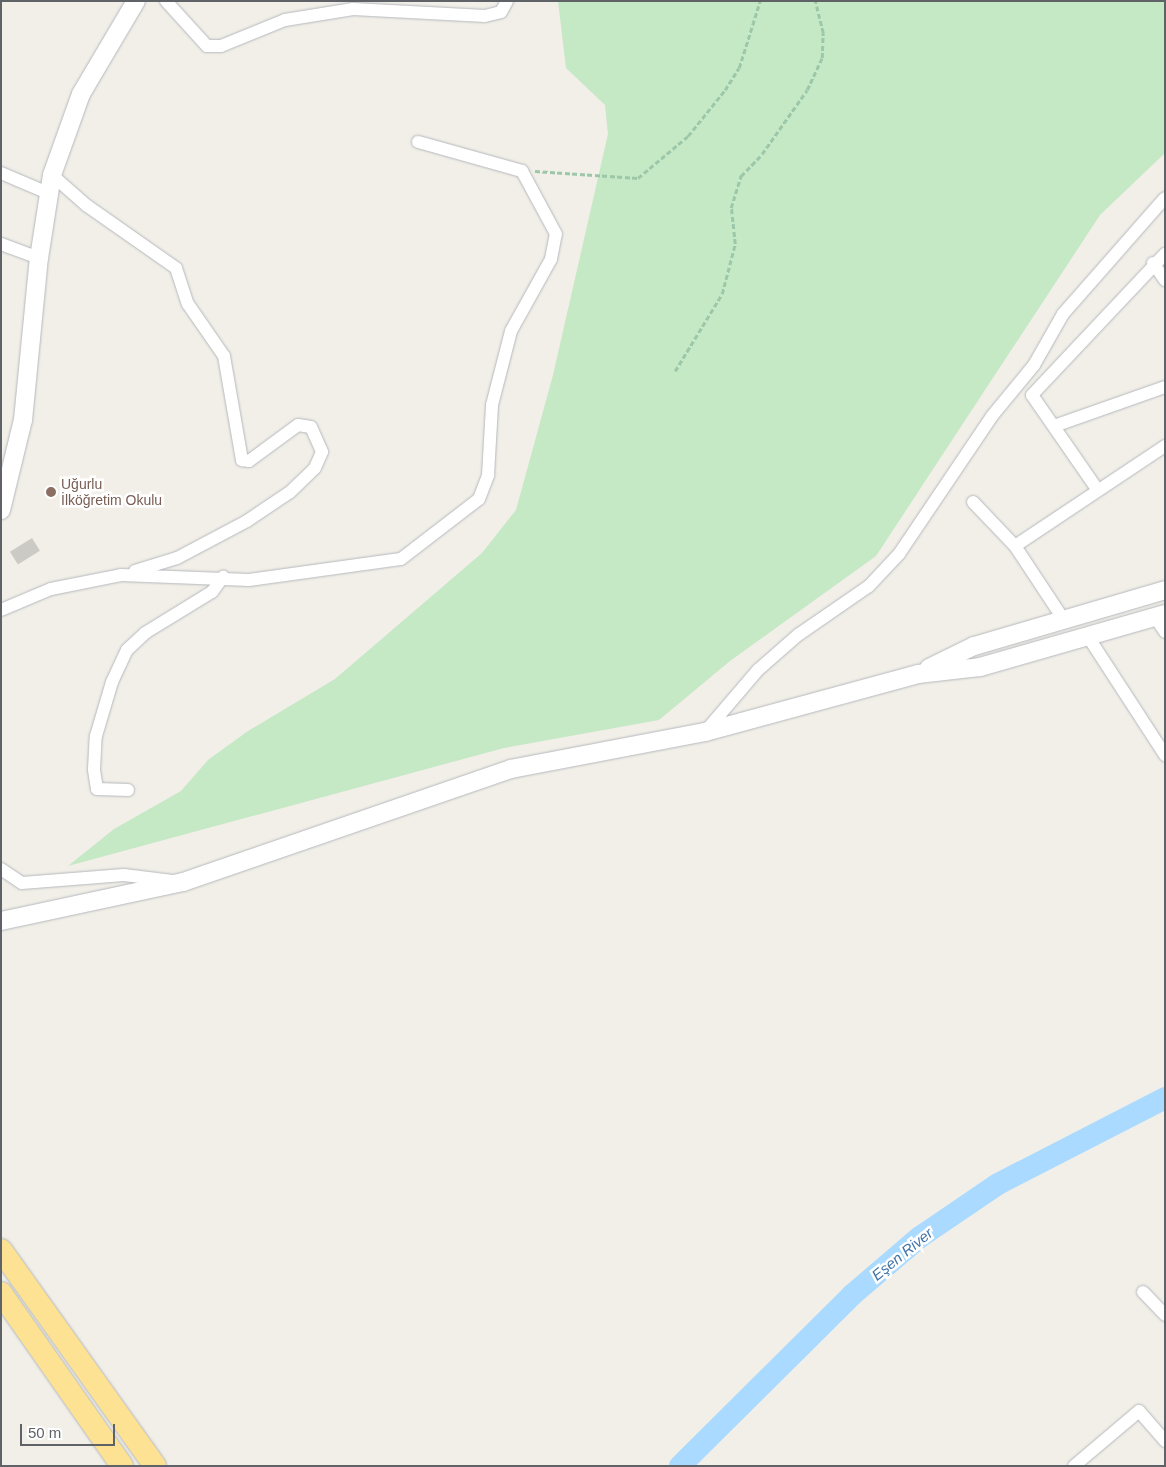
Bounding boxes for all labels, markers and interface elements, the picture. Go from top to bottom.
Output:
place label: Uğurlu İlköğretim Okulu [61,476,162,508]
marker: Uğurlu İlköğretim Okulu [45,486,57,498]
water label: Eşen River [868,1224,936,1284]
scale bar [22,1414,118,1446]
text: 50 m [28,1424,61,1441]

